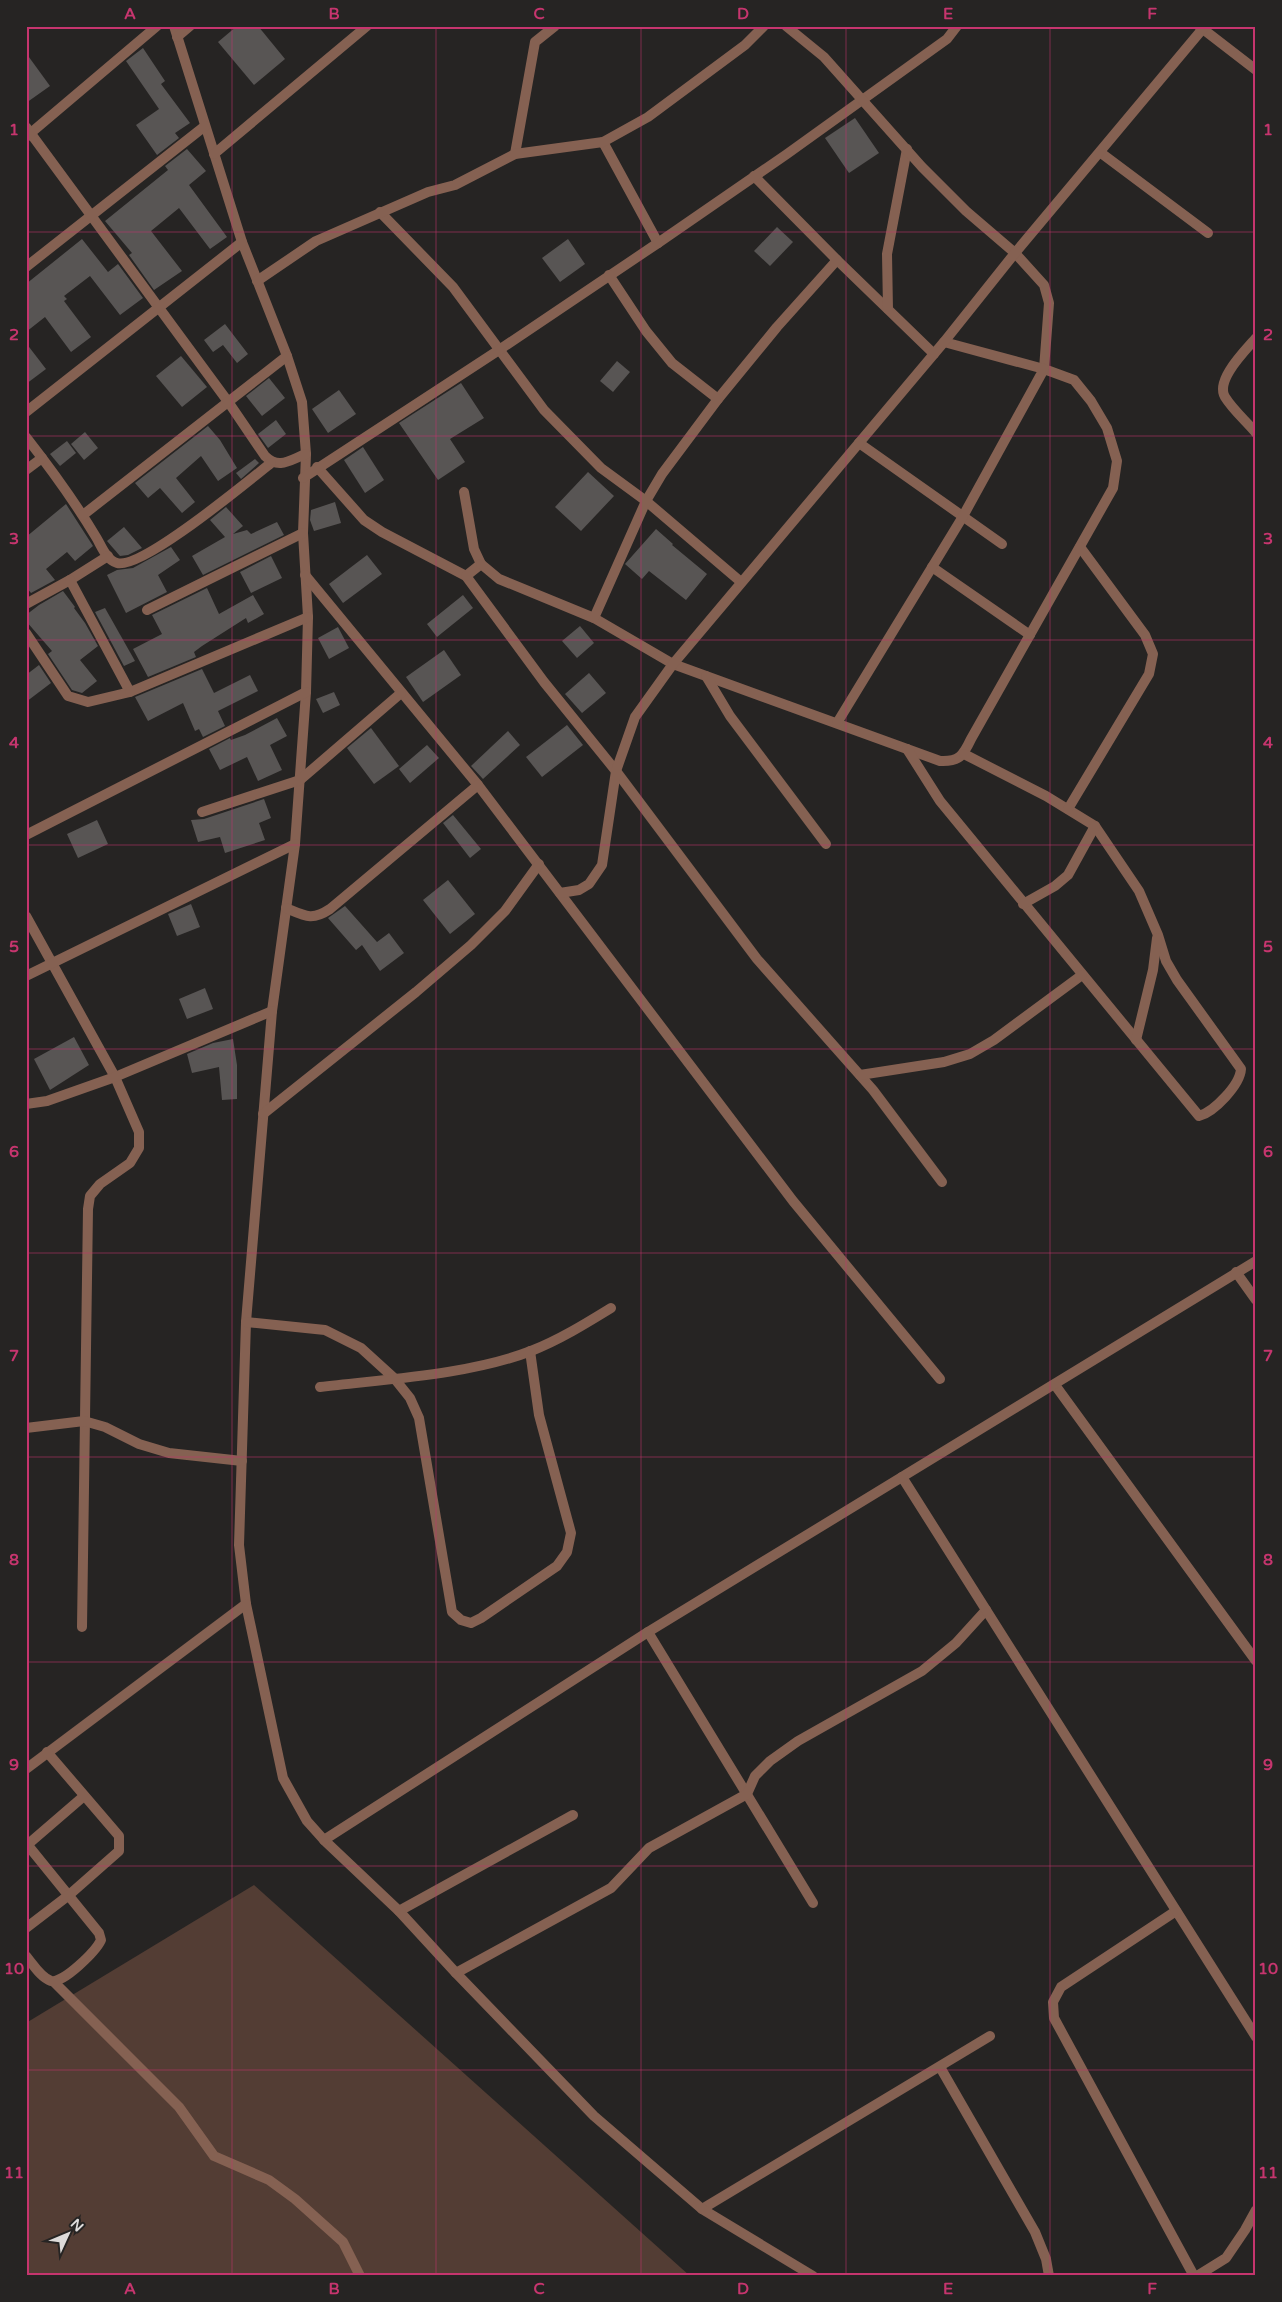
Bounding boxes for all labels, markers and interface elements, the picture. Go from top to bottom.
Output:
text: A [124,4,136,24]
text: B [328,4,340,24]
text: C [533,4,545,24]
text: D [737,4,749,24]
text: E [943,4,953,24]
text: F [1147,4,1157,24]
text: 1 [9,120,19,140]
text: 1 [1263,120,1273,140]
text: 2 [9,325,19,345]
text: 2 [1263,325,1273,345]
text: 3 [9,529,19,549]
text: 3 [1263,529,1273,549]
text: 4 [9,733,19,753]
text: 4 [1263,733,1273,753]
text: 5 [9,937,19,957]
text: 5 [1263,937,1273,957]
text: 6 [9,1142,19,1162]
text: 6 [1263,1142,1273,1162]
text: 7 [9,1346,19,1366]
text: 7 [1263,1346,1273,1366]
text: 8 [9,1550,19,1570]
text: 8 [1263,1550,1273,1570]
text: 9 [9,1755,19,1775]
text: 9 [1263,1755,1273,1775]
text: 10 [4,1959,24,1979]
text: 10 [1258,1959,1278,1979]
text: 11 [4,2163,24,2183]
text: 11 [1258,2163,1278,2183]
north arrow [42,2210,92,2260]
text: N [67,2215,87,2235]
text: A [124,2279,136,2299]
text: B [328,2279,340,2299]
text: C [533,2279,545,2299]
text: D [737,2279,749,2299]
text: E [943,2279,953,2299]
text: F [1147,2279,1157,2299]

